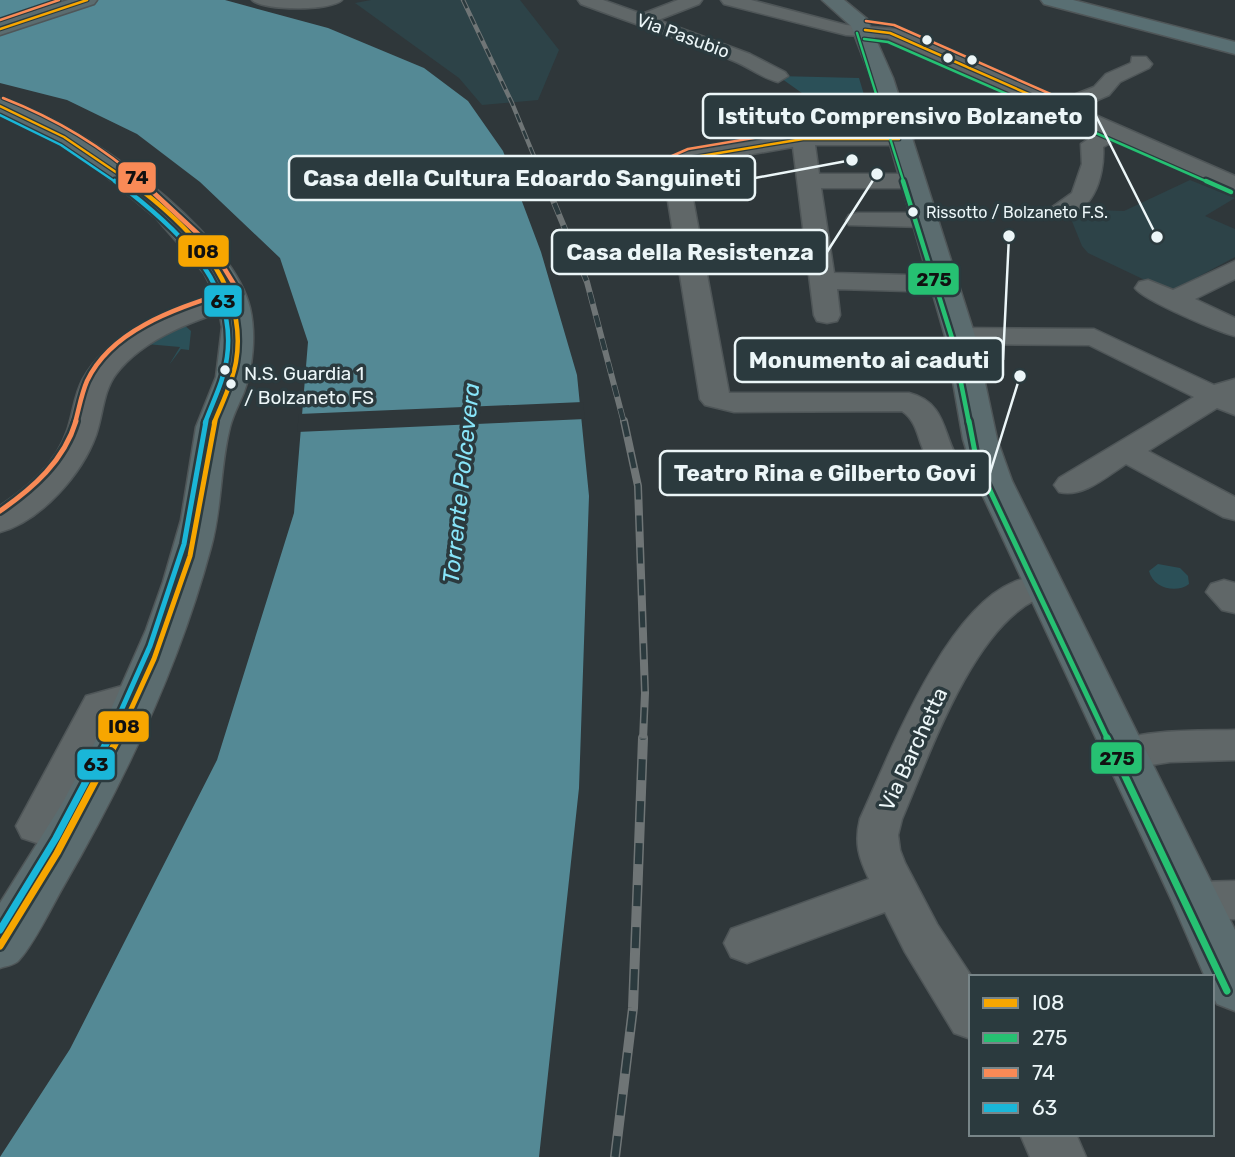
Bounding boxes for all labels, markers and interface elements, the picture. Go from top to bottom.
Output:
street label: Via Pasubio [634,9,732,63]
unlabelled marker [920,33,934,47]
unlabelled marker [941,51,955,65]
unlabelled marker [965,53,979,67]
callout: Istituto Comprensivo Bolzaneto [703,94,1096,138]
text: Istituto Comprensivo Bolzaneto [718,102,1082,130]
callout: Casa della Cultura Edoardo Sanguineti [289,156,755,200]
line badge: 74 [117,161,157,194]
text: Casa della Cultura Edoardo Sanguineti [303,164,741,192]
text: 74 [125,166,149,189]
place label: Rissotto / Bolzaneto F.S. [926,203,1108,222]
marker: Rissotto / Bolzaneto F.S. [906,205,920,219]
callout: Casa della Resistenza [552,230,827,274]
line badge: I08 [177,234,230,268]
text: Casa della Resistenza [566,238,814,266]
text: I08 [187,240,219,263]
line badge: 275 [907,262,960,296]
text: 275 [916,268,952,291]
line badge: 63 [203,284,243,318]
text: 63 [211,290,235,313]
callout: Monumento ai caduti [735,338,1003,382]
text: Monumento ai caduti [749,346,989,374]
place label: N.S. Guardia 1 / Bolzaneto FS [244,362,374,409]
unlabelled marker [218,363,232,377]
marker: N.S. Guardia 1 / Bolzaneto FS [224,377,238,391]
water label: Torrente Polcevera [437,381,485,585]
callout: Teatro Rina e Gilberto Govi [660,451,990,495]
text: Teatro Rina e Gilberto Govi [674,459,976,487]
street label: Via Barchetta [874,683,952,815]
line badge: I08 [97,710,150,743]
text: I08 [108,715,140,738]
line badge: 275 [1090,741,1143,775]
text: 275 [1099,747,1135,770]
line badge: 63 [76,748,116,781]
text: 63 [84,753,108,776]
legend [969,975,1214,1136]
text: I08 [1032,990,1064,1015]
text: 275 [1032,1025,1068,1050]
text: 74 [1032,1060,1055,1085]
text: 63 [1032,1095,1057,1120]

